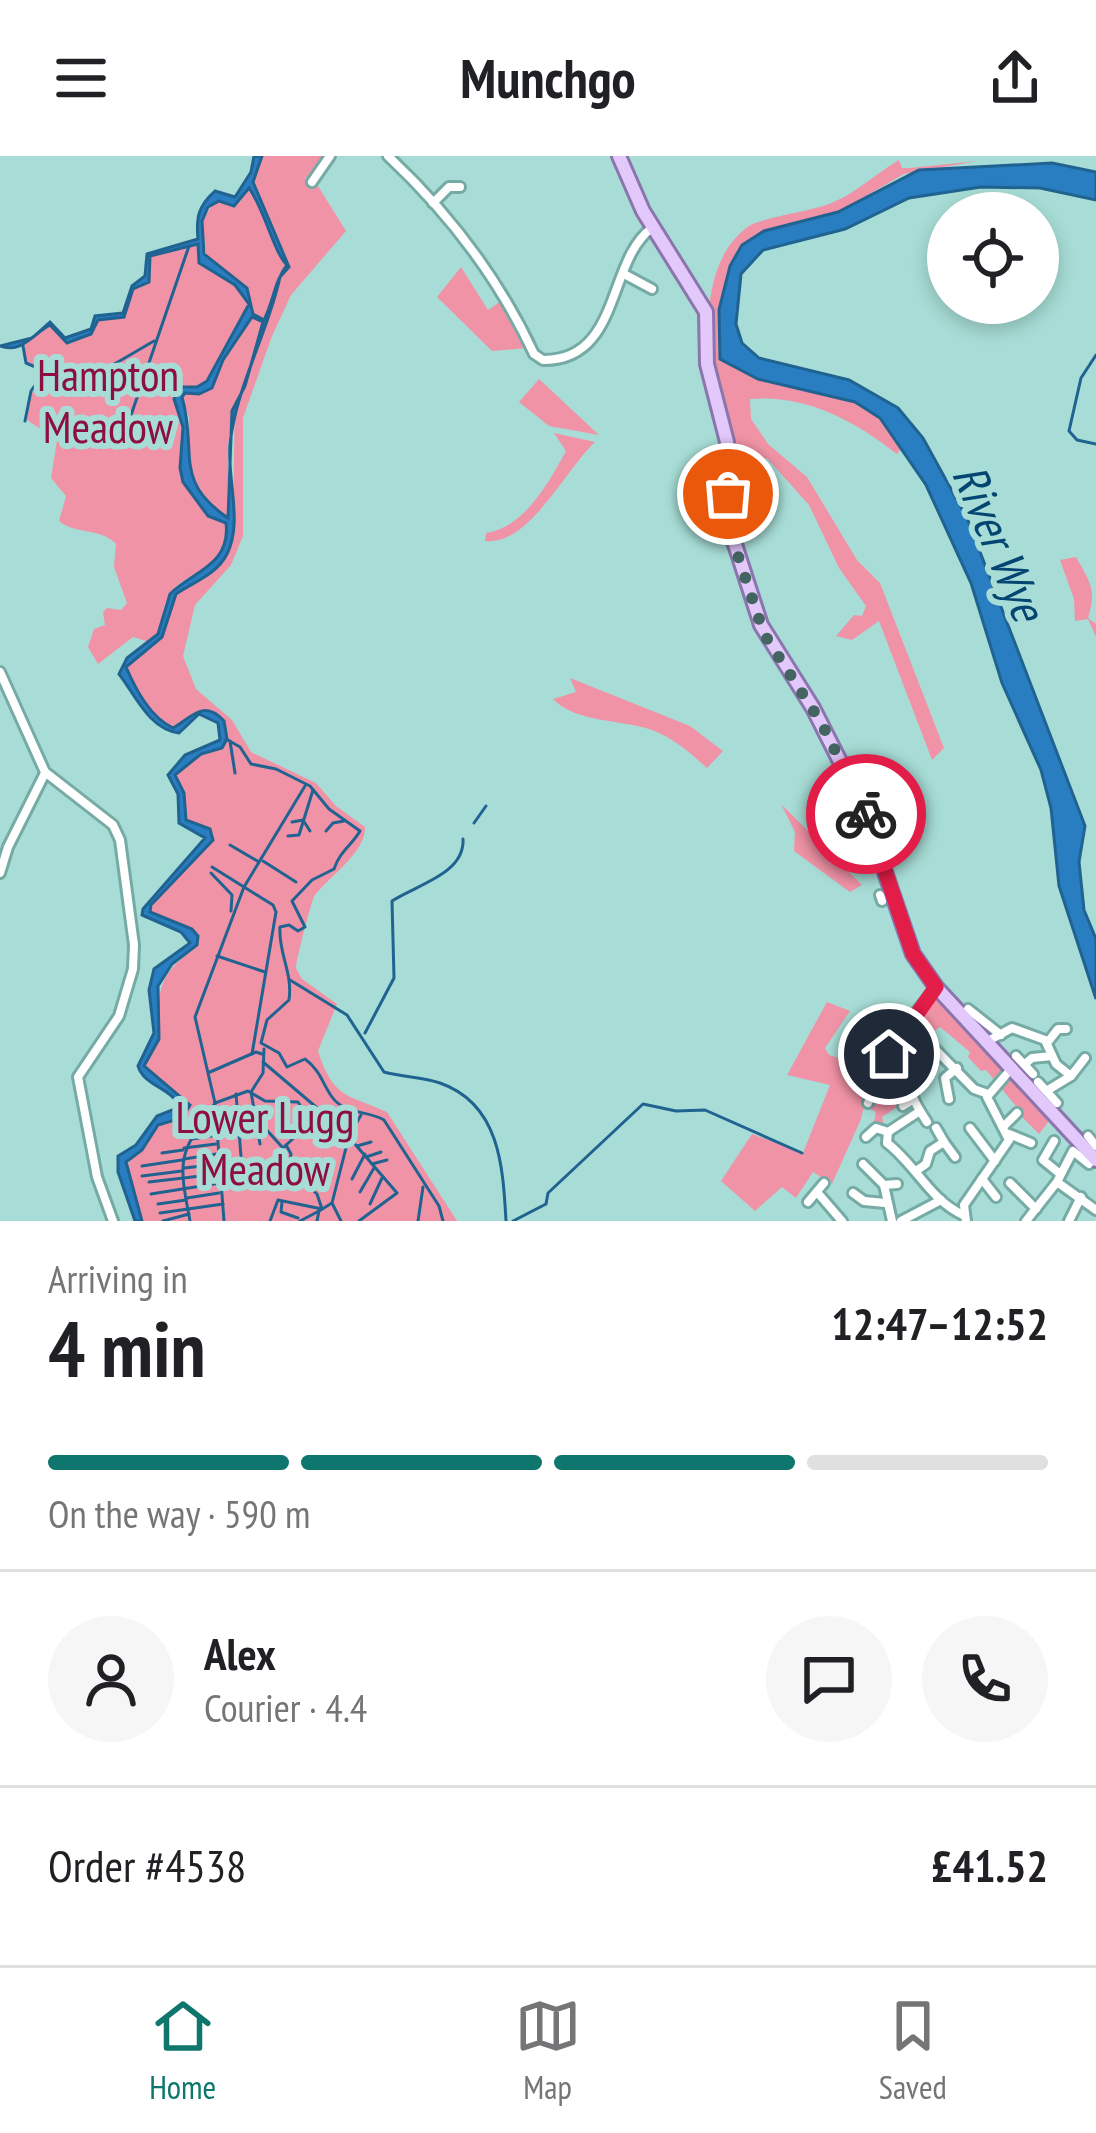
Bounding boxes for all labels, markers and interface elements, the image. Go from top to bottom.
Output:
text: Munchgo [460,43,636,113]
icon: menu [48,45,114,111]
icon: share [982,45,1048,111]
map controls [927,192,1059,324]
button: locate [927,192,1059,324]
park label: Hampton Meadow [37,345,179,455]
pin [677,443,779,545]
water label: River Wye [939,454,1062,633]
icon: bag [695,461,761,527]
courier [806,754,926,874]
icon: bike [833,781,899,847]
pin [838,1003,940,1105]
icon: home [856,1021,922,1087]
park label: Lower Lugg Meadow [176,1087,354,1197]
text: Arriving in [48,1253,188,1304]
text: 12:47–12:52 [831,1294,1048,1352]
text: 4 min [48,1298,206,1399]
text: On the way · 590 m [48,1488,310,1539]
button: person [48,1616,174,1742]
button: chat [766,1616,892,1742]
button: phone [922,1616,1048,1742]
text: Alex [204,1624,276,1682]
text: Courier · 4.4 [204,1682,367,1733]
text: Order #4538 [48,1836,246,1894]
text: £41.52 [931,1836,1048,1894]
tab: Home [149,1993,216,2108]
tab: Map [515,1993,581,2108]
tab: Saved [879,1993,947,2108]

